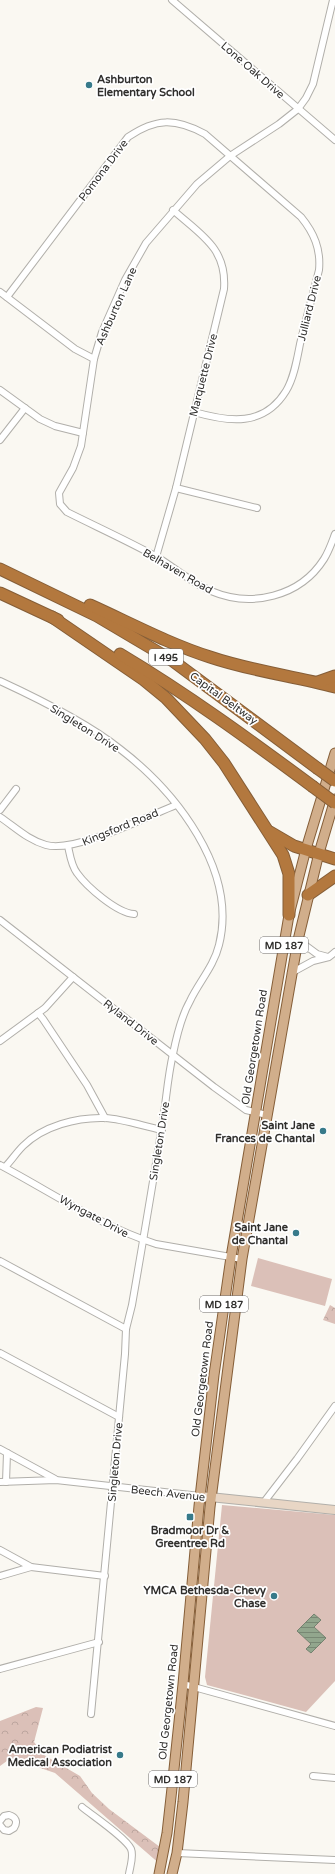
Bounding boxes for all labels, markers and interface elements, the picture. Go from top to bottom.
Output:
street label: Lone Oak Drive [218,39,287,101]
place label: Ashburton Elementary School [97,73,195,100]
marker: Ashburton Elementary School [84,80,94,90]
street label: Pomona Drive [76,137,131,204]
street label: Ashburton Lane [93,265,139,347]
street label: Julliard Drive [295,274,324,342]
street label: Marquette Drive [187,332,220,418]
street label: Belhaven Road [141,546,215,597]
road number: I 495 [149,649,183,665]
street label: Capital Beltway [187,669,260,727]
street label: Singleton Drive [48,702,122,755]
street label: Kingsford Road [80,806,160,849]
road number: MD 187 [260,937,308,953]
street label: Old Georgetown Road [239,988,270,1106]
street label: Ryland Drive [101,997,161,1048]
street label: Singleton Drive [147,1101,172,1181]
place label: Saint Jane Frances de Chantal [215,1119,316,1145]
marker: Saint Jane Frances de Chantal [318,1126,328,1136]
street label: Wyngate Drive [57,1193,131,1240]
place label: Saint Jane de Chantal [232,1221,289,1247]
marker: Saint Jane de Chantal [291,1228,301,1238]
road number: MD 187 [200,1296,248,1312]
street label: Old Georgetown Road [189,1320,216,1438]
street label: Singleton Drive [106,1422,125,1502]
street label: Beech Avenue [130,1483,206,1504]
marker: Bradmoor Dr & Greentree Rd [185,1512,195,1522]
place label: Bradmoor Dr & Greentree Rd [151,1524,229,1550]
place label: YMCA Bethesda-Chevy Chase [144,1584,267,1610]
marker: YMCA Bethesda-Chevy Chase [269,1591,279,1601]
street label: Old Georgetown Road [156,1643,181,1761]
place label: American Podiatrist Medical Association [8,1743,113,1769]
marker: American Podiatrist Medical Association [115,1750,125,1760]
road number: MD 187 [149,1771,197,1787]

